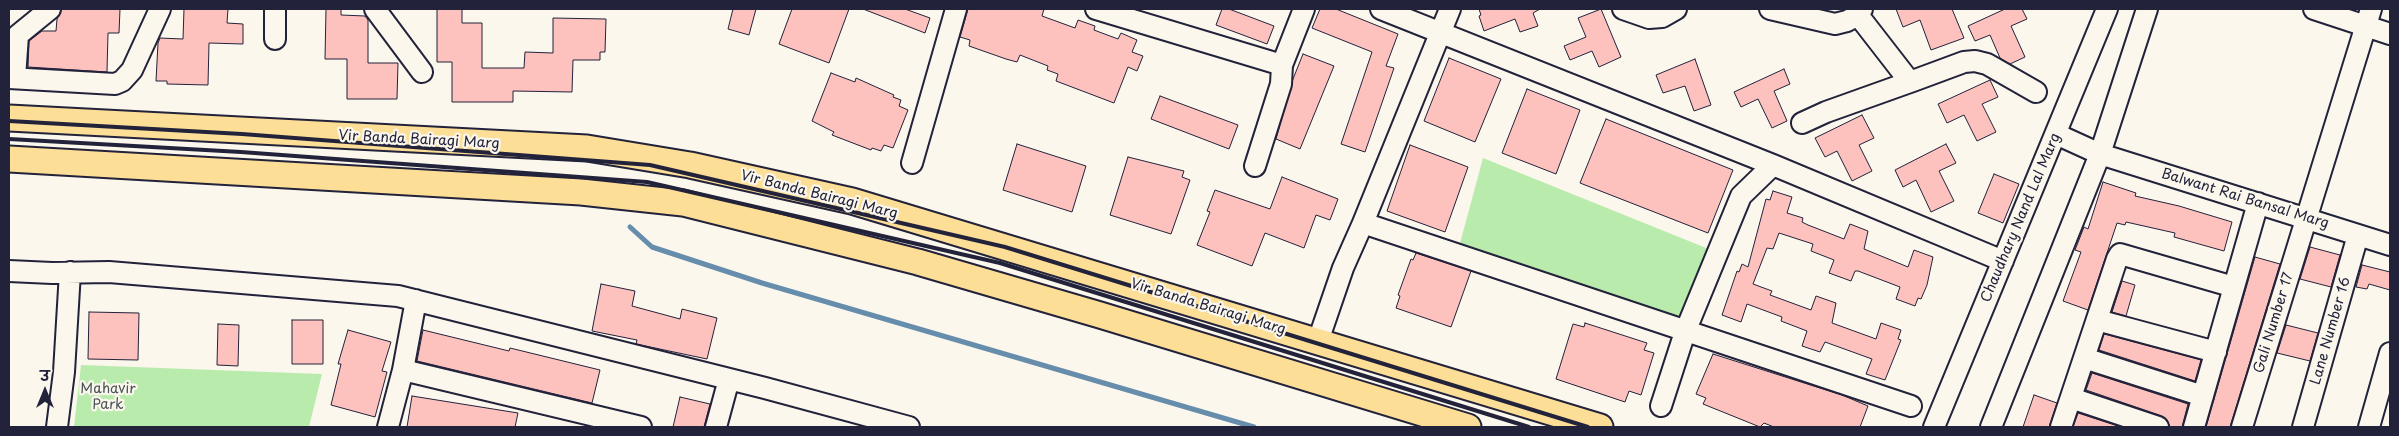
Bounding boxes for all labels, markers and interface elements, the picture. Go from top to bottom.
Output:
street label: Vir Banda Bairagi Marg [338,127,500,153]
street label: Chaudhary Nand Lal Marg [1978,131,2064,305]
street label: Balwant Rai Bansal Marg [2159,165,2331,233]
street label: Vir Banda Bairagi Marg [739,167,899,223]
street label: Gali Number 17 [2251,271,2297,375]
street label: Vir Banda Bairagi Marg [1129,275,1287,339]
street label: Lane Number 16 [2308,275,2354,387]
text: उ [40,365,50,386]
north arrow [20,366,70,416]
park label: Mahavir Park [80,381,136,414]

